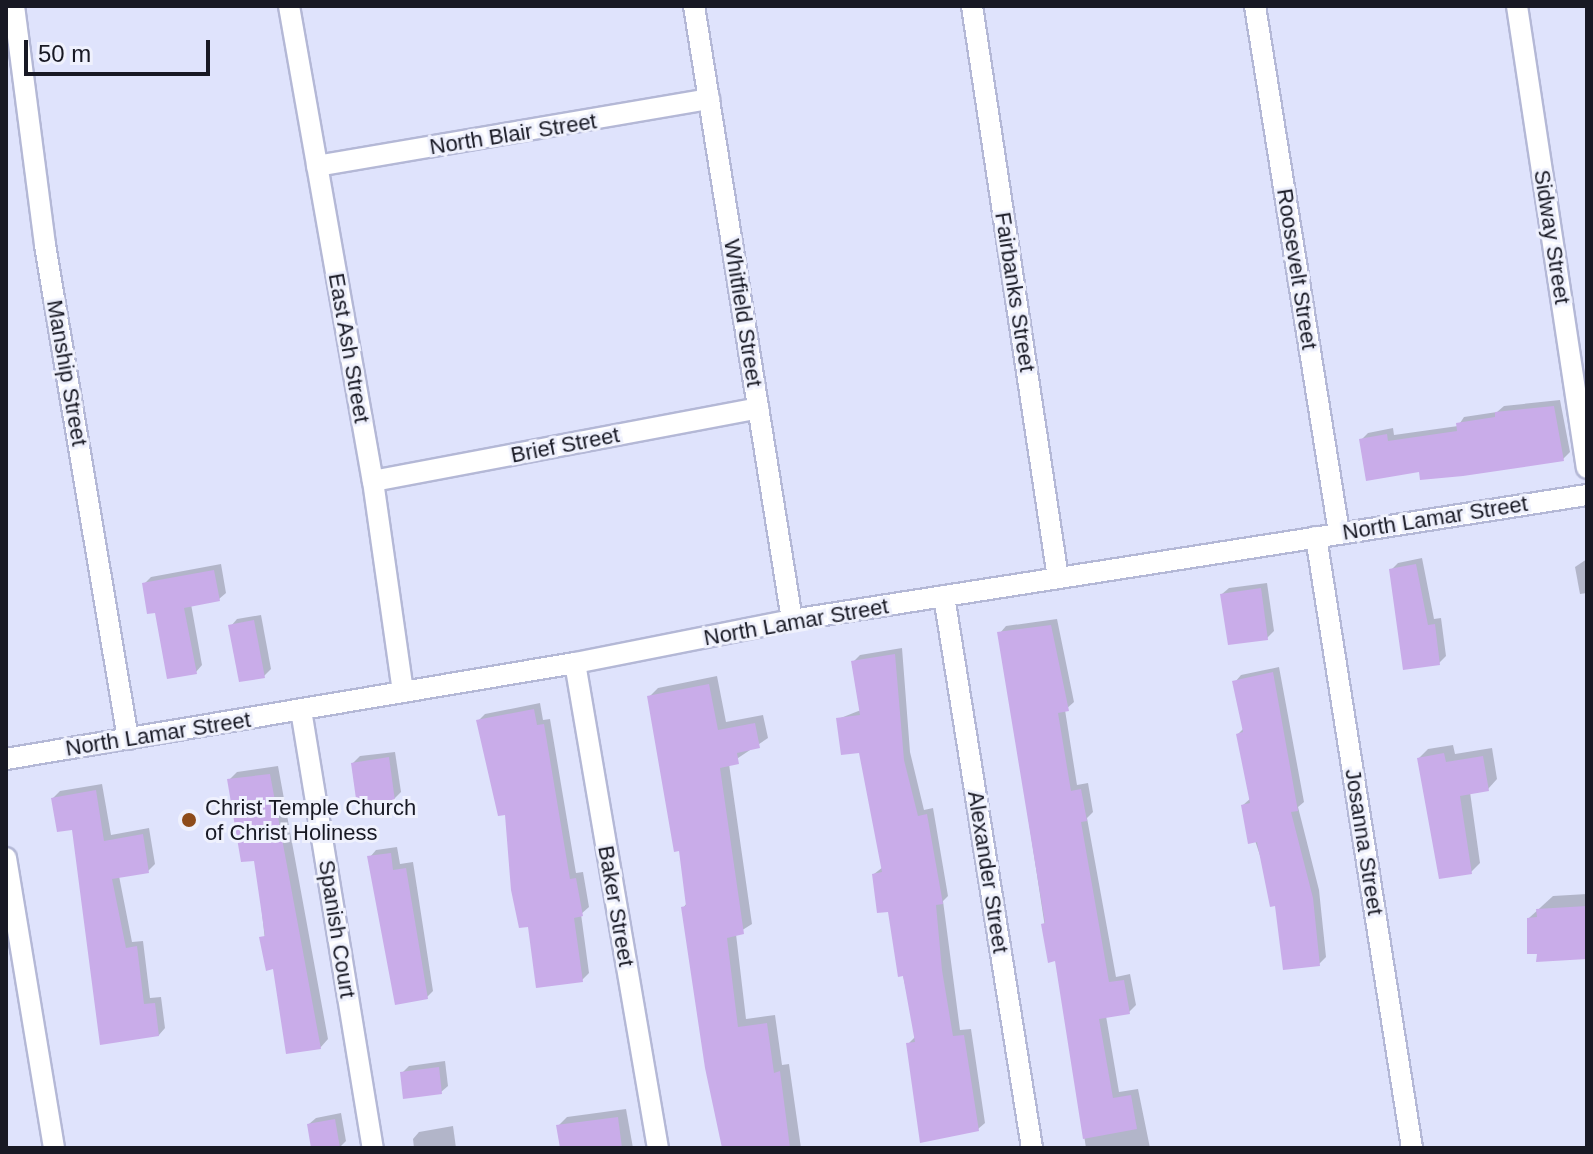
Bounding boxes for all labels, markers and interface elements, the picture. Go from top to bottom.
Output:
scale bar [28,24,214,74]
text: 50 m [38,40,91,67]
street label: North Blair Street [428,108,598,160]
street label: Sidway Street [1528,168,1576,306]
street label: Roosevelt Street [1271,187,1323,351]
street label: Fairbanks Street [989,210,1041,374]
street label: Whitfield Street [718,237,768,389]
street label: East Ash Street [323,270,375,426]
street label: Manship Street [41,298,93,448]
street label: Brief Street [508,422,622,468]
street label: North Lamar Street [1341,490,1529,546]
street label: North Lamar Street [702,593,890,651]
street label: North Lamar Street [64,706,252,762]
street label: Josanna Street [1339,767,1389,917]
street label: Alexander Street [962,789,1014,955]
place label: Christ Temple Church of Christ Holiness [205,794,417,846]
marker: Christ Temple Church of Christ Holiness [180,811,198,829]
street label: Baker Street [592,843,640,969]
street label: Spanish Court [313,858,361,1000]

